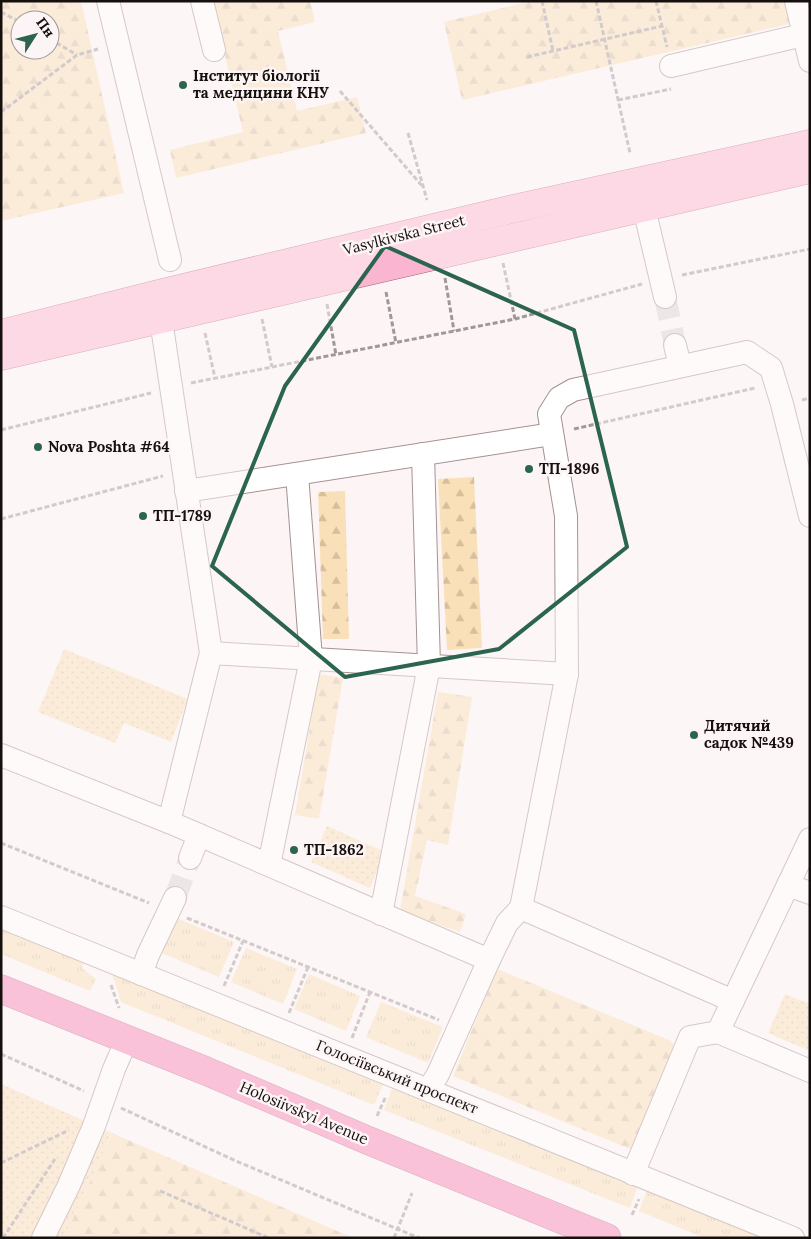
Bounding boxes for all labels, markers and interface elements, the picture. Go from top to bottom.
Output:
north arrow [10,10,60,60]
text: Пн [32,14,59,41]
place label: Інститут біології та медицини КНУ [193,66,329,102]
marker: Інститут біології та медицини КНУ [177,79,189,91]
street label: Vasylkivska Street [340,210,467,259]
place label: Nova Poshta #64 [48,437,170,456]
marker: Nova Poshta #64 [32,441,44,453]
place label: ТП-1896 [539,459,599,478]
marker: ТП-1896 [523,463,535,475]
place label: ТП-1789 [153,506,212,525]
marker: ТП-1789 [137,510,149,522]
place label: Дитячий садок №439 [704,716,794,752]
marker: Дитячий садок №439 [688,729,700,741]
place label: ТП-1862 [304,840,364,859]
marker: ТП-1862 [288,844,300,856]
street label: Голосіївський проспект [313,1035,481,1118]
street label: Holosiivskyi Avenue [237,1077,371,1148]

